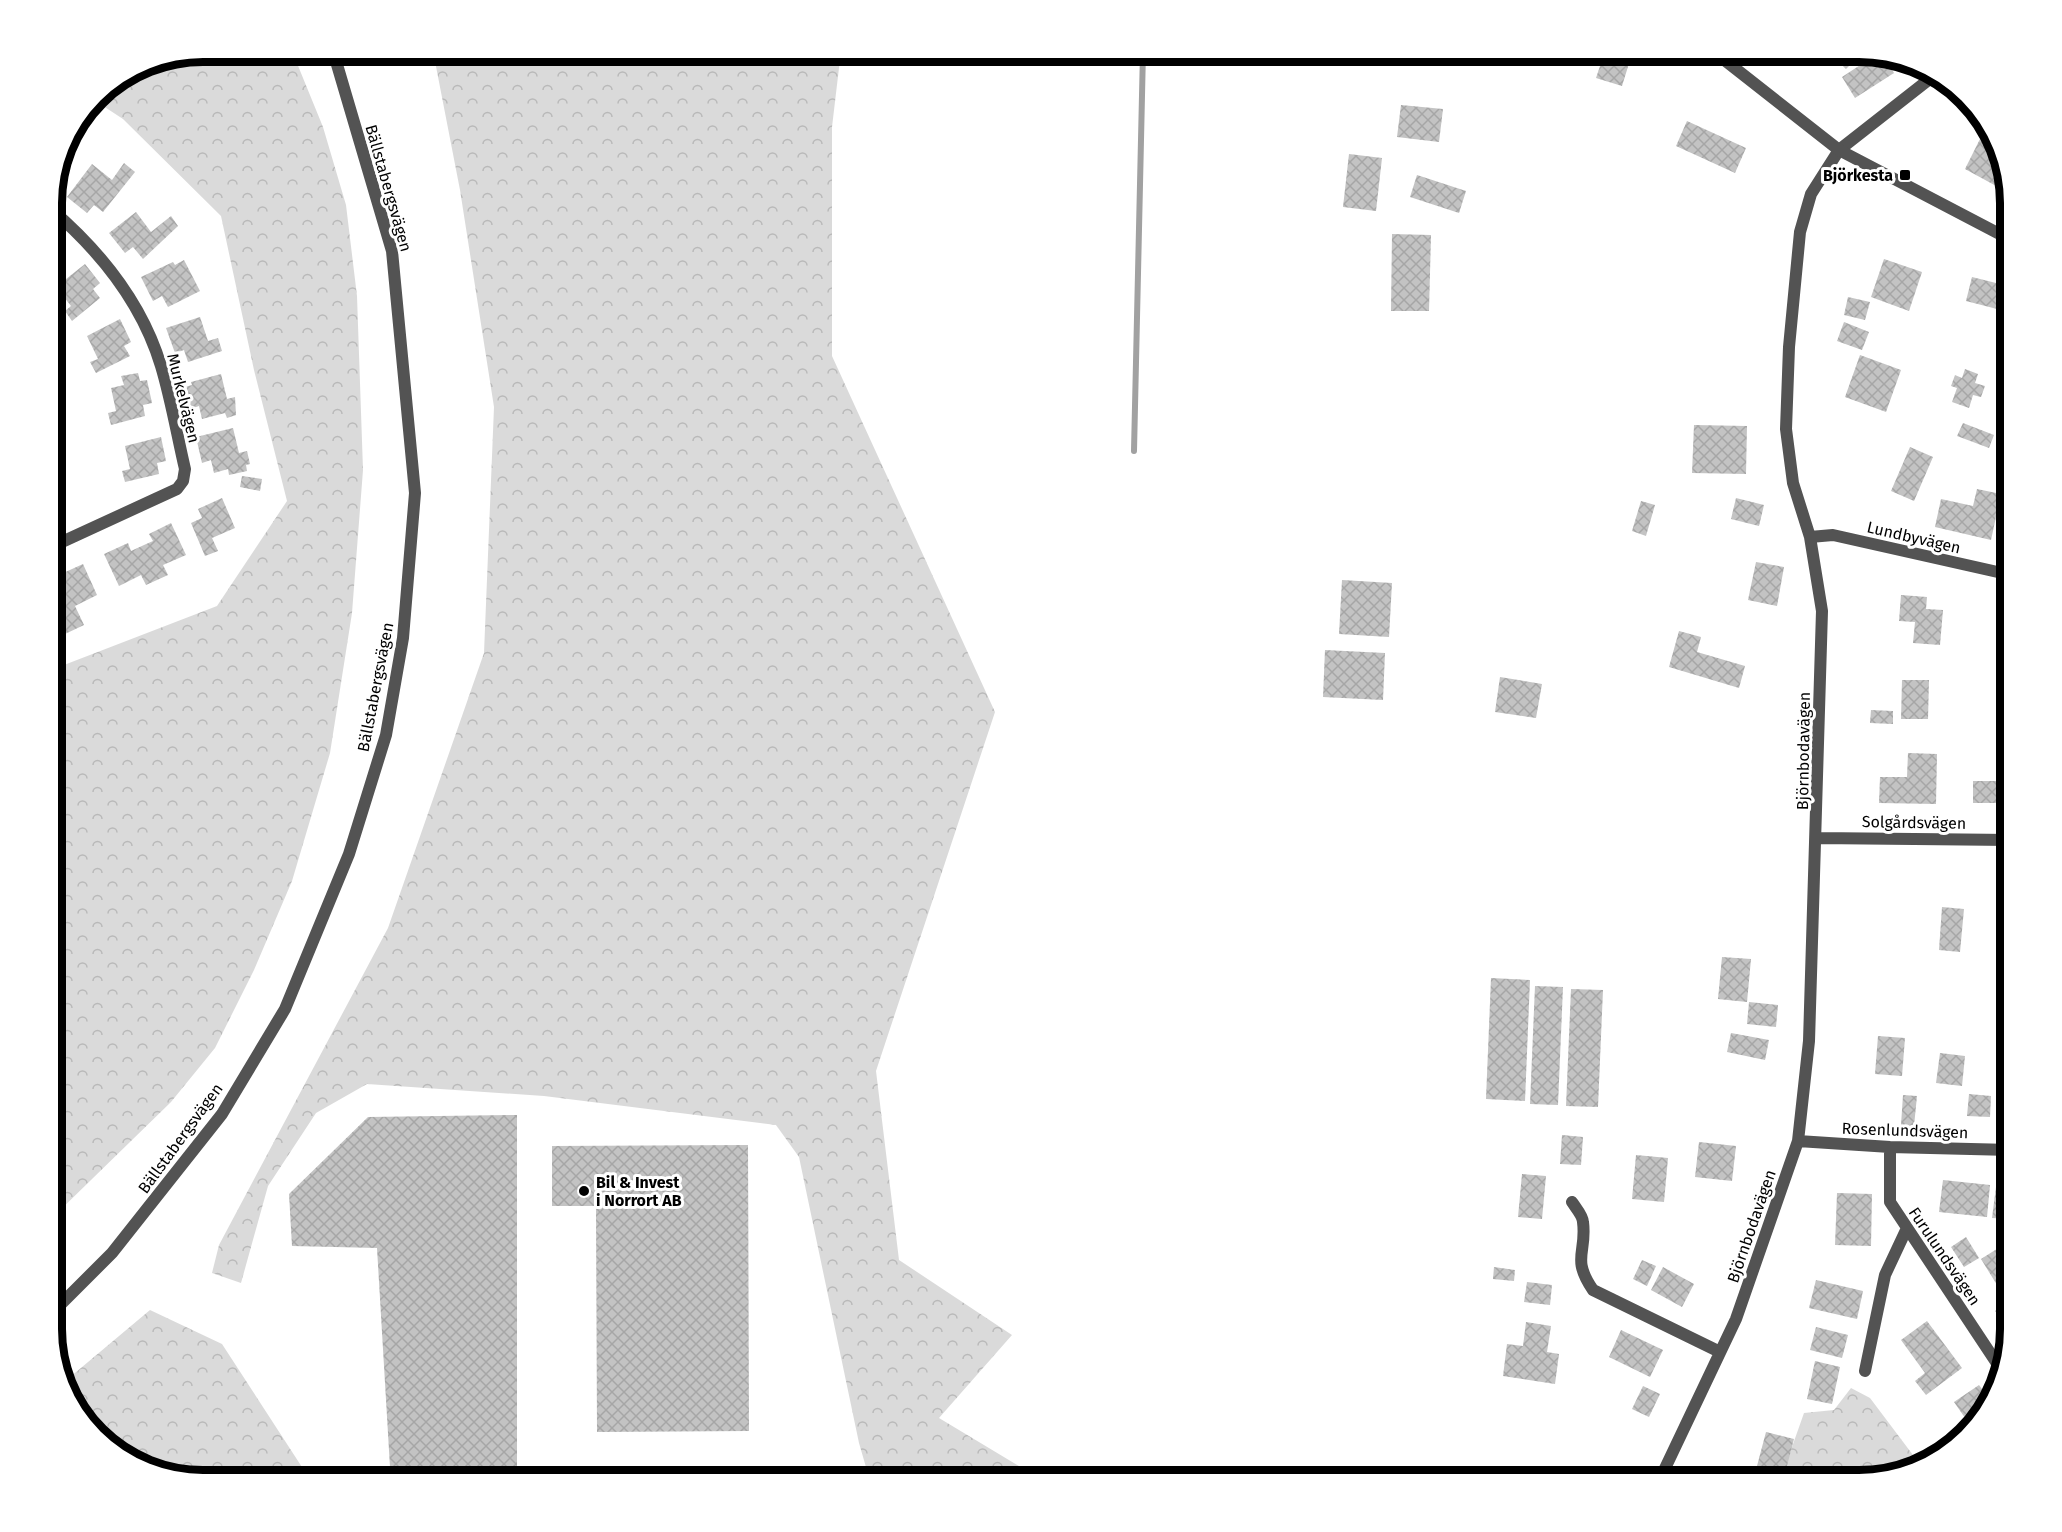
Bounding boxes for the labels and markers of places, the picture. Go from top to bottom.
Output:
place label: Björkesta [1823,166,1893,185]
marker: Björkesta [1898,168,1912,182]
place label: Bil & Invest i Norrort AB [596,1173,682,1210]
marker: Bil & Invest i Norrort AB [577,1184,591,1198]

